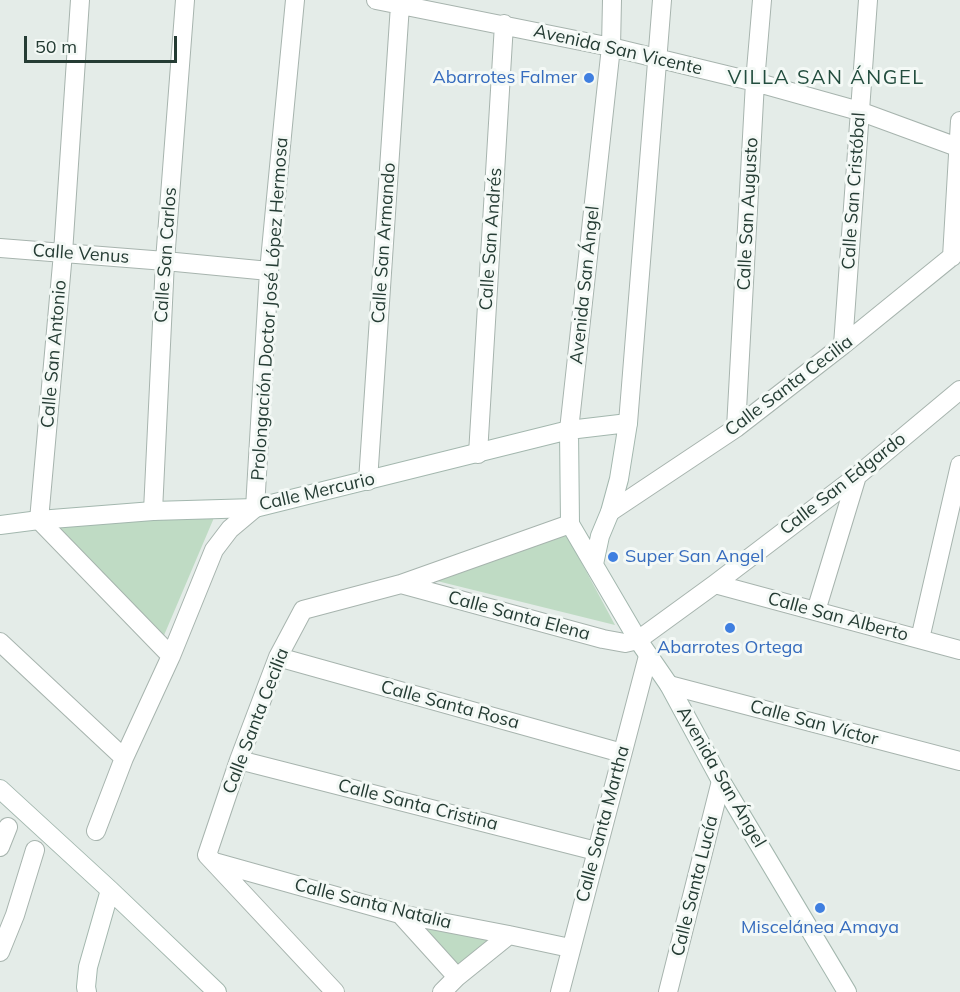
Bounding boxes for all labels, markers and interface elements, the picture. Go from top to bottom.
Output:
street label: Avenida San Vicente [532,20,704,80]
scale bar [27,24,180,62]
text: 50 m [35,35,77,58]
district label: VILLA SAN ÁNGEL [727,66,925,90]
place label: Abarrotes Falmer [432,67,577,89]
marker: Abarrotes Falmer [582,71,596,85]
street label: Calle San Cristóbal [838,112,870,270]
street label: Prolongación Doctor José López Hermosa [247,137,293,481]
street label: Calle San Augusto [733,137,763,291]
street label: Calle San Armando [368,162,400,324]
street label: Calle San Andrés [475,167,507,311]
street label: Calle San Carlos [150,186,182,324]
street label: Avenida San Ángel [566,205,604,365]
street label: Calle Venus [32,240,130,268]
street label: Calle San Antonio [37,279,71,429]
street label: Calle Santa Cecilia [721,331,857,441]
street label: Calle San Edgardo [776,428,910,540]
street label: Calle Mercurio [257,468,377,516]
place label: Super San Angel [625,546,764,568]
marker: Super San Angel [606,550,620,564]
street label: Calle Santa Elena [446,587,592,645]
street label: Calle San Alberto [765,588,911,646]
marker: Abarrotes Ortega [723,621,737,635]
place label: Abarrotes Ortega [657,637,803,659]
street label: Calle Santa Cecilia [218,645,294,797]
street label: Calle Santa Rosa [378,676,522,734]
street label: Calle San Víctor [747,695,881,751]
street label: Avenida San Ángel [672,703,770,851]
street label: Calle Santa Martha [572,743,634,905]
street label: Calle Santa Cristina [336,775,500,835]
street label: Calle Santa Lucía [667,813,723,959]
street label: Calle Santa Natalia [292,874,454,934]
marker: Miscelánea Amaya [813,901,827,915]
place label: Miscelánea Amaya [741,917,899,939]

